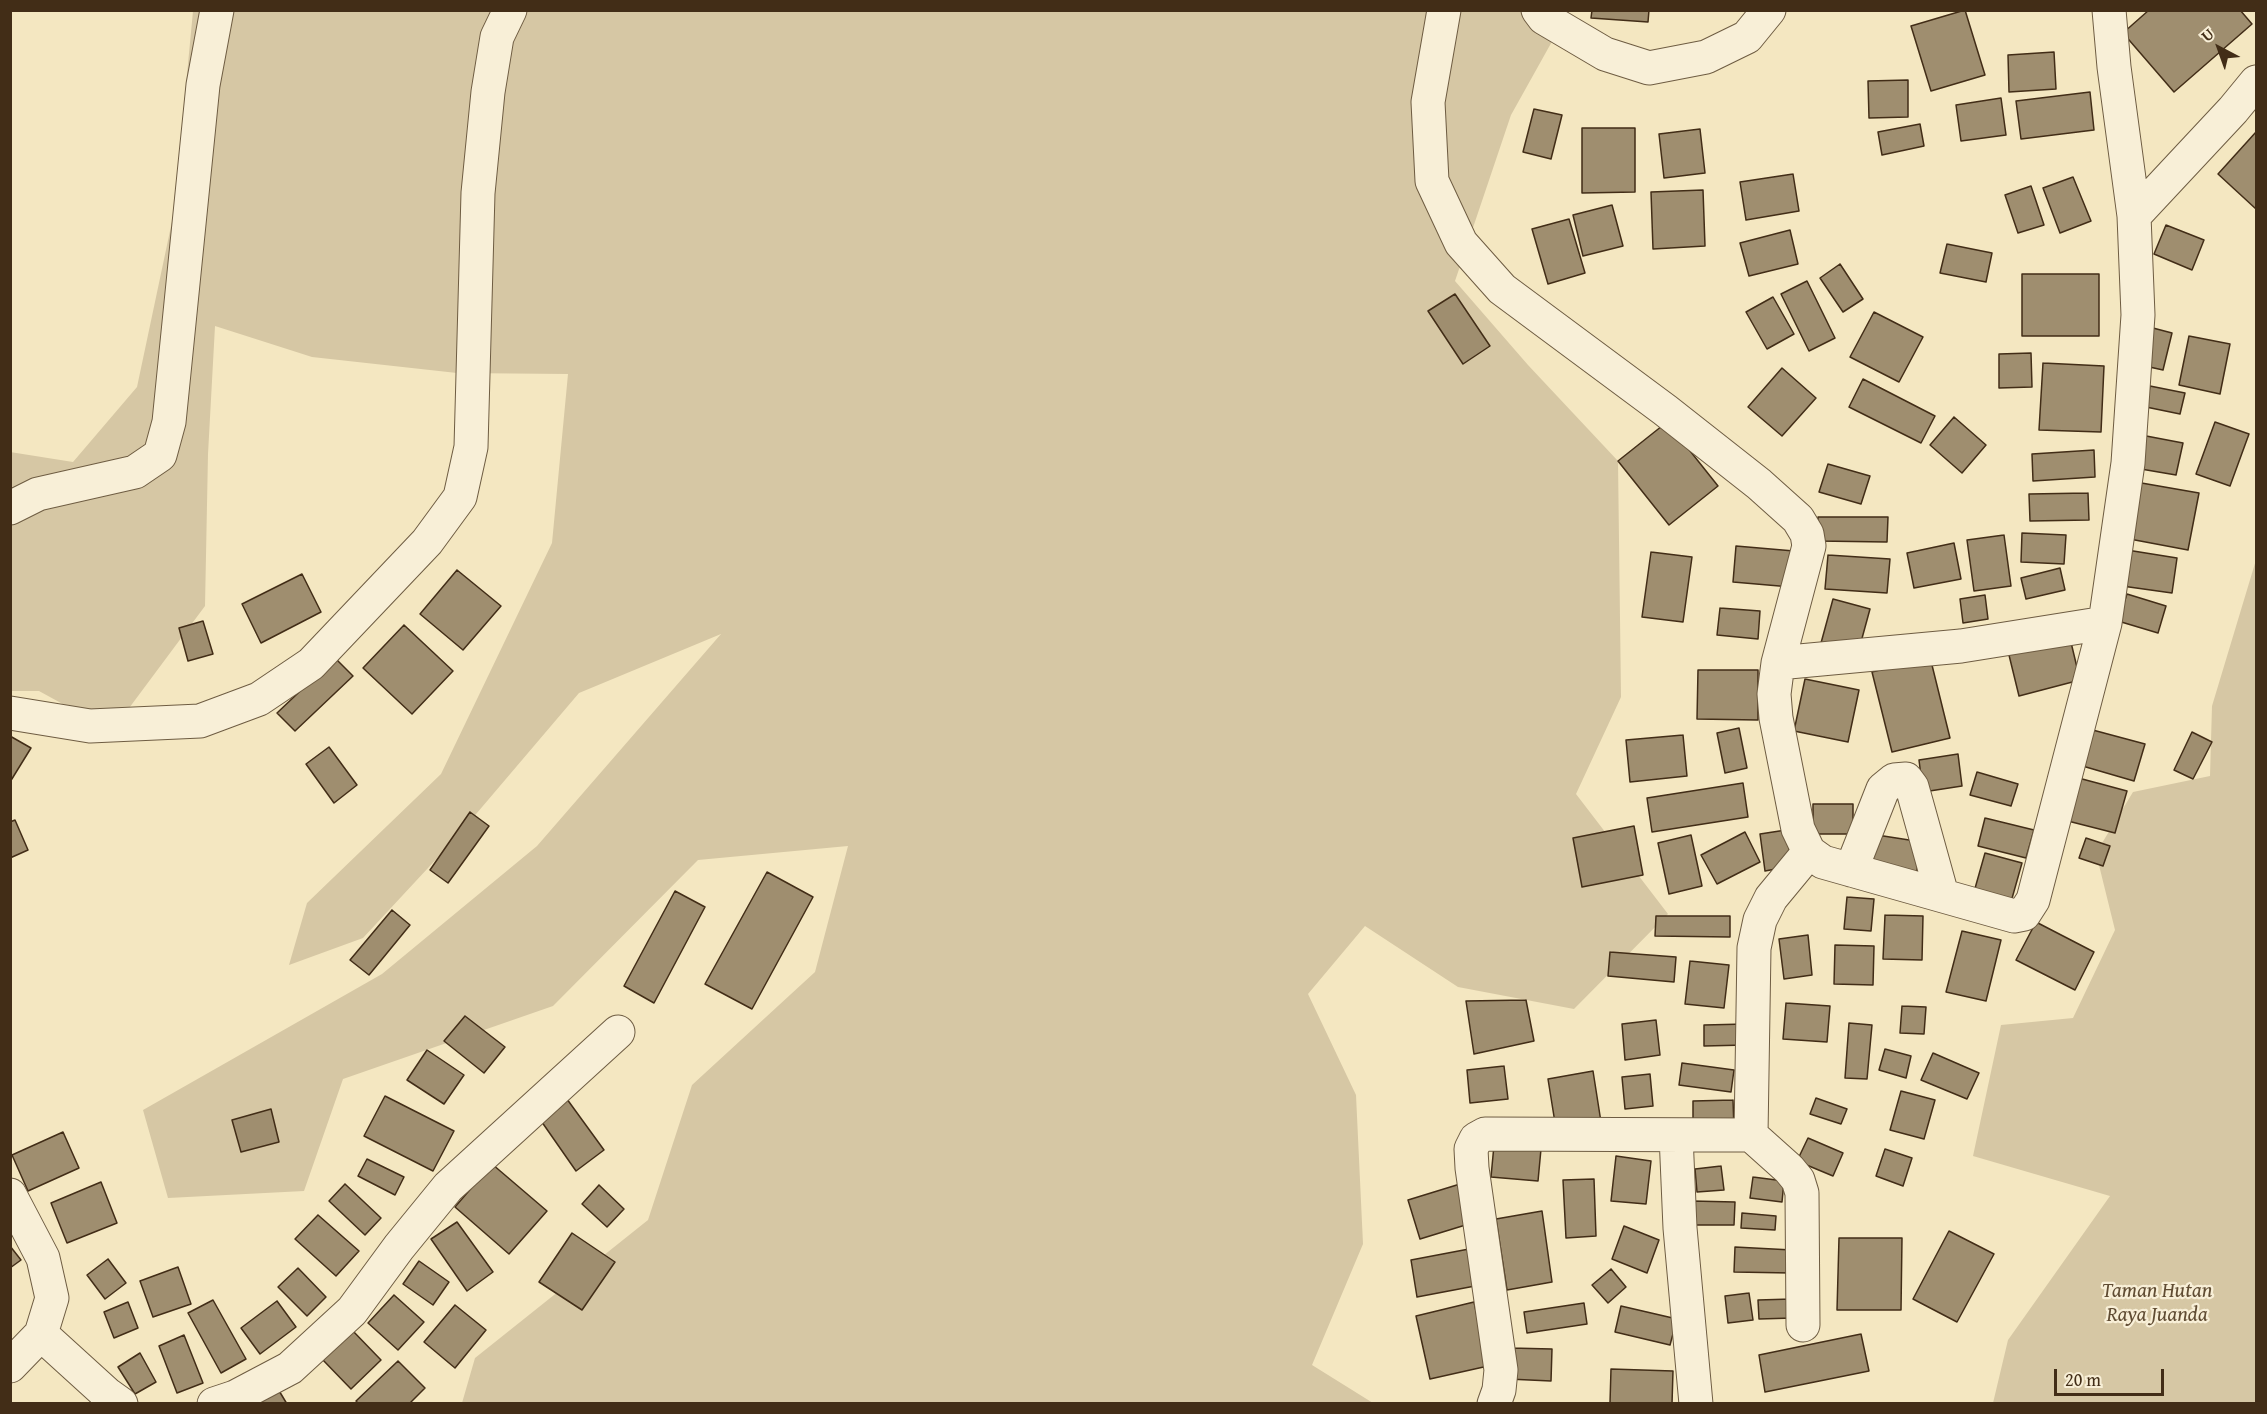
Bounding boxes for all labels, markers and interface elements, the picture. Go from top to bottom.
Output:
north arrow [2189,18,2249,78]
text: U [2195,22,2219,47]
park label: Taman Hutan Raya Juanda [2102,1279,2212,1329]
scale bar [2057,1357,2166,1395]
text: 20 m [2065,1366,2101,1393]

